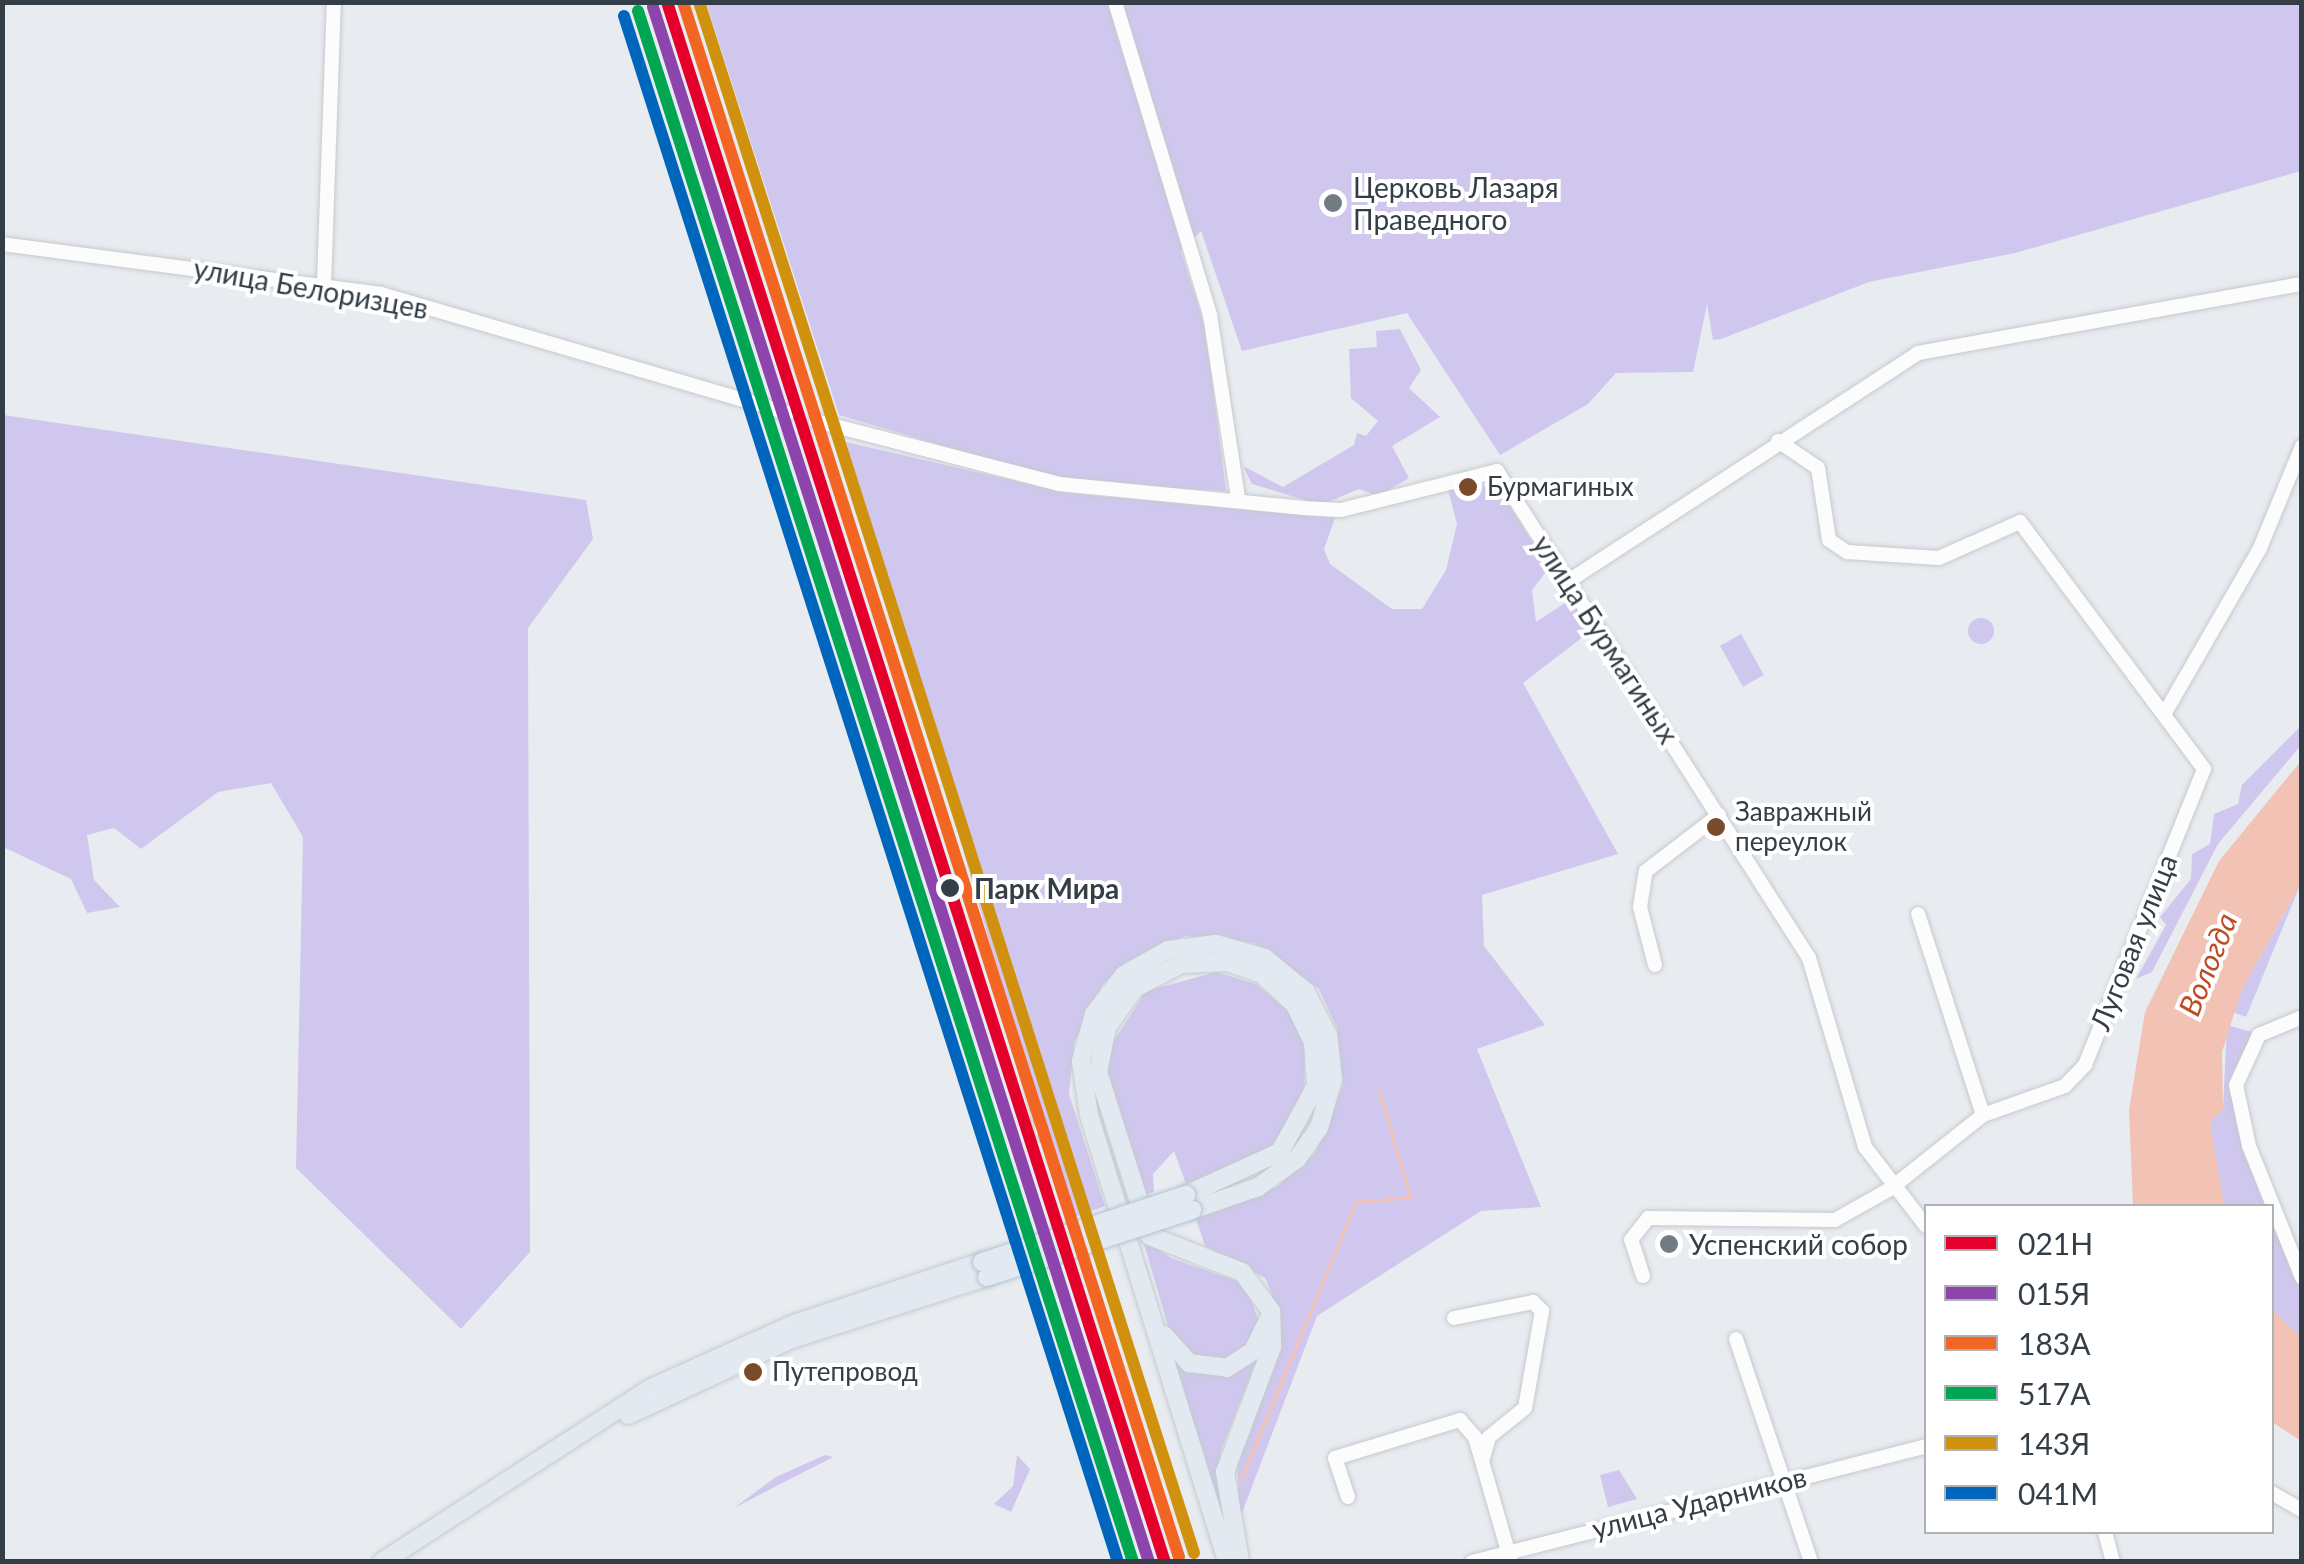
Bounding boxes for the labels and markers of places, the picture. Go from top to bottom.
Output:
place label: Церковь Лазаря Праведного [1353,170,1558,236]
marker: Церковь Лазаря Праведного [1322,192,1344,214]
place label: Бурмагиных [1487,471,1634,503]
marker: Бурмагиных [1458,477,1478,497]
place label: Завражный переулок [1735,796,1872,858]
marker: Завражный переулок [1706,817,1726,837]
place label: Парк Мира [974,871,1119,905]
marker: Парк Мира [935,873,965,903]
place label: Успенский собор [1689,1227,1908,1261]
marker: Успенский собор [1658,1233,1680,1255]
place label: Путепровод [772,1356,918,1388]
marker: Путепровод [743,1362,763,1382]

